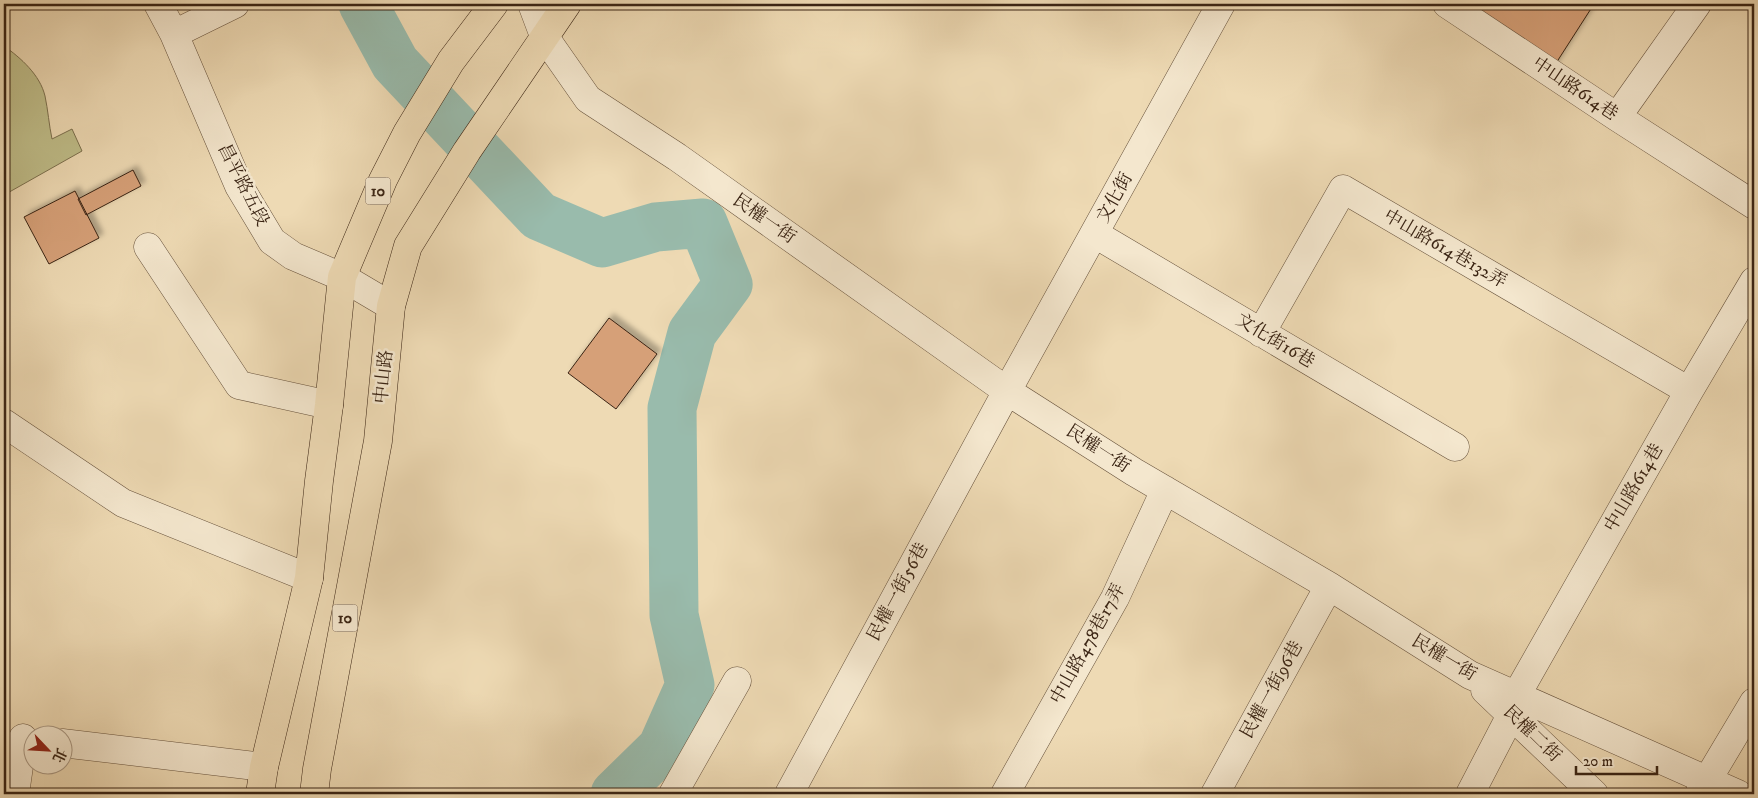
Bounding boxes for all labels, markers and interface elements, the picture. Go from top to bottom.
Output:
street label: 中山路614巷 [1528,52,1622,126]
street label: 昌平路五段 [213,140,273,230]
street label: 文化街 [1092,169,1138,227]
road number: 10 [366,178,390,205]
street label: 民權一街 [728,189,800,249]
street label: 中山路614巷132弄 [1380,205,1510,293]
street label: 文化街16巷 [1232,309,1318,373]
street label: 中山路 [370,349,398,405]
street label: 民權一街 [1062,420,1134,478]
street label: 中山路614巷 [1600,440,1668,536]
street label: 民權一街56巷 [863,539,933,645]
street label: 中山路478巷17弄 [1046,580,1130,708]
road number: 10 [332,604,358,632]
street label: 民權一街 [1407,630,1481,686]
street label: 民權一街96巷 [1236,637,1308,743]
street label: 民權二街 [1498,701,1566,767]
north arrow [22,726,72,776]
scale bar [1576,743,1657,775]
text: 北 [48,745,70,765]
text: 20 m [1583,752,1613,771]

